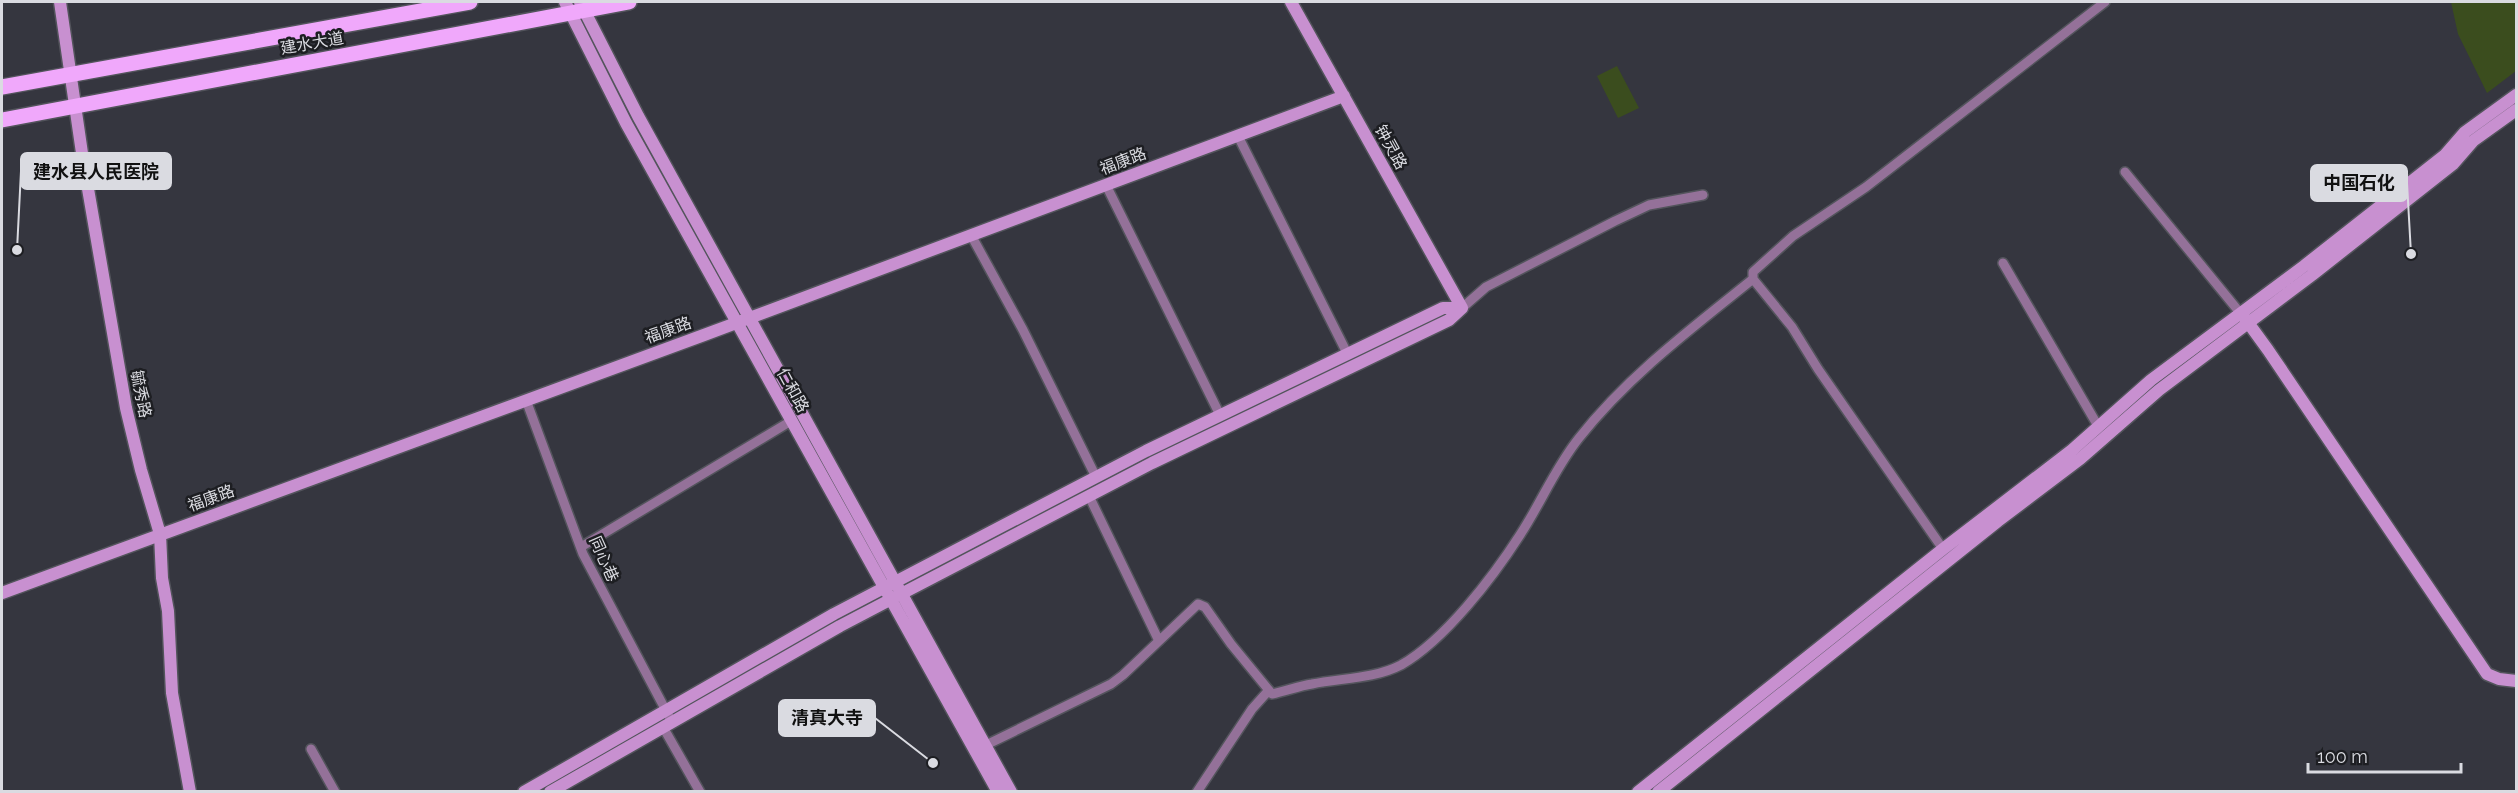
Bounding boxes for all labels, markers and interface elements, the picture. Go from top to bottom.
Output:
street label: 建水大道 [279,28,345,58]
street label: 钟灵路 [1371,121,1411,173]
street label: 福康路 [1097,144,1149,178]
callout: 建水县人民医院 [21,153,171,189]
text: 建水县人民医院 [33,161,159,182]
callout: 中国石化 [2311,165,2407,201]
text: 中国石化 [2323,172,2395,193]
street label: 福康路 [642,313,694,347]
street label: 仁和路 [773,364,813,416]
street label: 毓秀路 [127,369,155,419]
street label: 福康路 [185,481,237,515]
street label: 同心巷 [586,533,622,585]
callout: 清真大寺 [779,700,875,736]
text: 清真大寺 [791,707,863,728]
scale bar [2308,736,2461,774]
text: 100 m [2317,746,2368,767]

